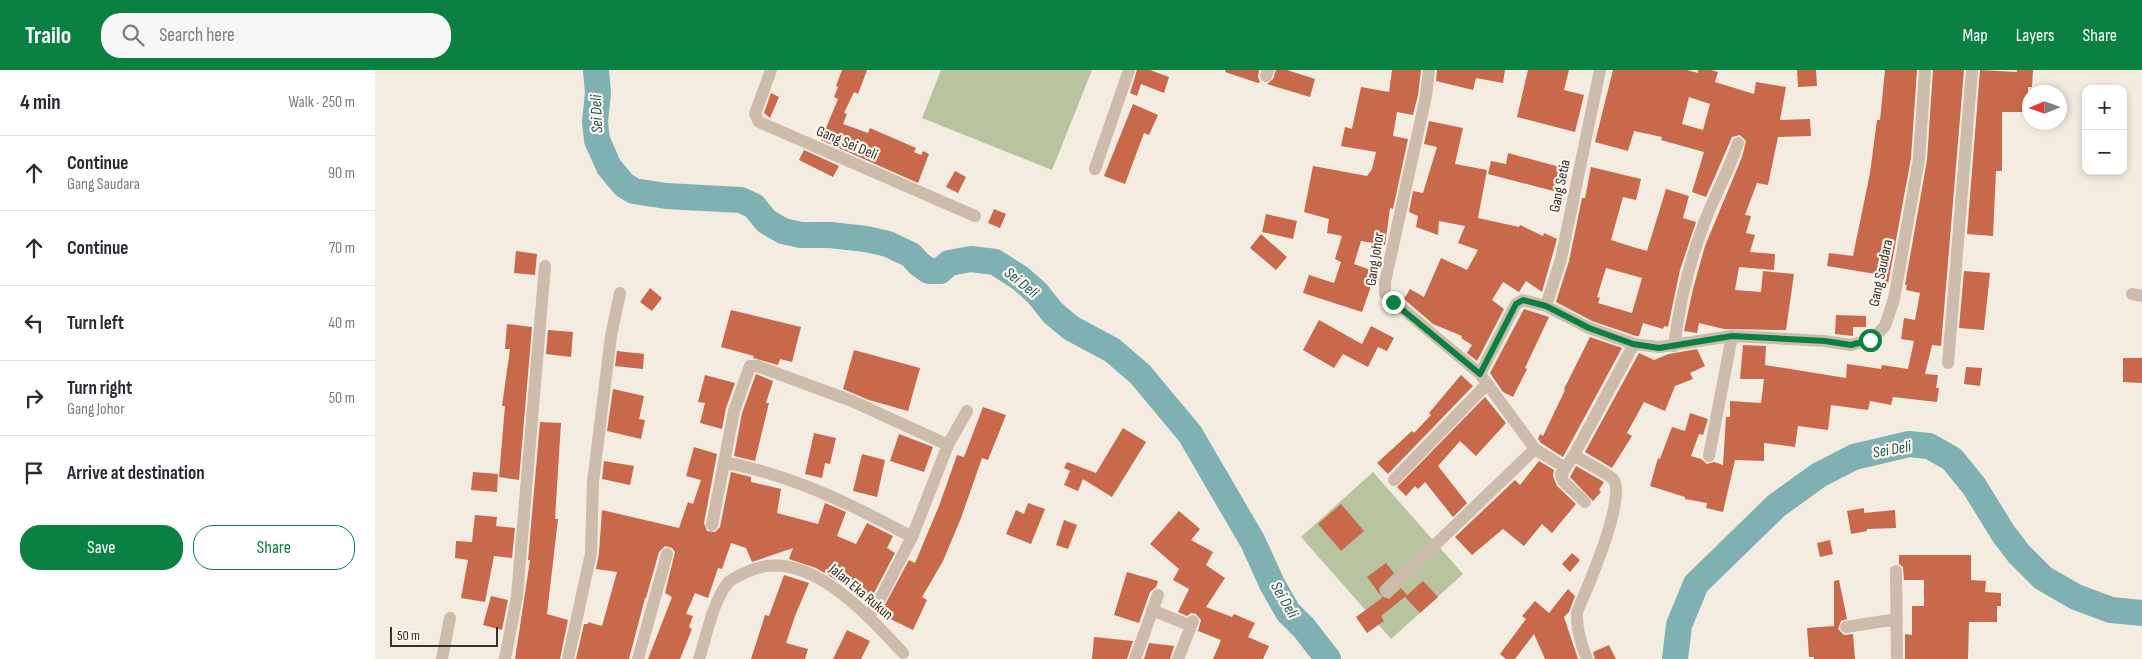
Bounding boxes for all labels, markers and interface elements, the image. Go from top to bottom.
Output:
search box [101,13,451,58]
text: Trailo [25,21,71,50]
icon: search [119,21,147,49]
text: Search here [159,24,235,47]
text: Map [1963,25,1988,46]
text: Layers [2016,25,2055,46]
text: Share [2083,25,2117,46]
north arrow [2022,85,2067,130]
map controls [2082,85,2127,175]
button: + [2082,85,2127,130]
text: 4 min [20,90,61,115]
text: Walk · 250 m [289,93,355,112]
water label: Sei Deli [587,93,607,134]
street label: Gang Sei Deli [813,122,881,165]
button: − [2082,130,2127,175]
text: Continue [67,152,128,175]
street label: Gang Setia [1545,158,1575,214]
icon: ahead [20,159,48,187]
text: 90 m [328,164,355,183]
text: Gang Saudara [67,175,140,194]
street label: Gang Johor [1361,230,1389,287]
icon: ahead [20,234,48,262]
text: Continue [67,237,128,260]
street label: Gang Saudara [1865,237,1897,308]
text: 70 m [329,239,355,258]
water label: Sei Deli [1000,264,1043,303]
route end [1382,291,1405,314]
icon: left [20,309,48,337]
text: Turn left [67,312,124,335]
text: 40 m [328,314,355,333]
route start [1859,329,1882,352]
text: Turn right [67,377,132,400]
icon: right [20,384,48,412]
text: 50 m [329,389,355,408]
text: Gang Johor [67,400,125,419]
water label: Sei Deli [1871,437,1914,463]
icon: arrive [20,459,48,487]
text: Arrive at destination [67,462,205,485]
button: Save [20,525,183,570]
button: Share [193,525,355,570]
street label: Jalan Eka Rukun [824,559,897,624]
water label: Sei Deli [1266,579,1302,622]
scale bar [390,624,497,647]
text: 50 m [397,627,420,644]

